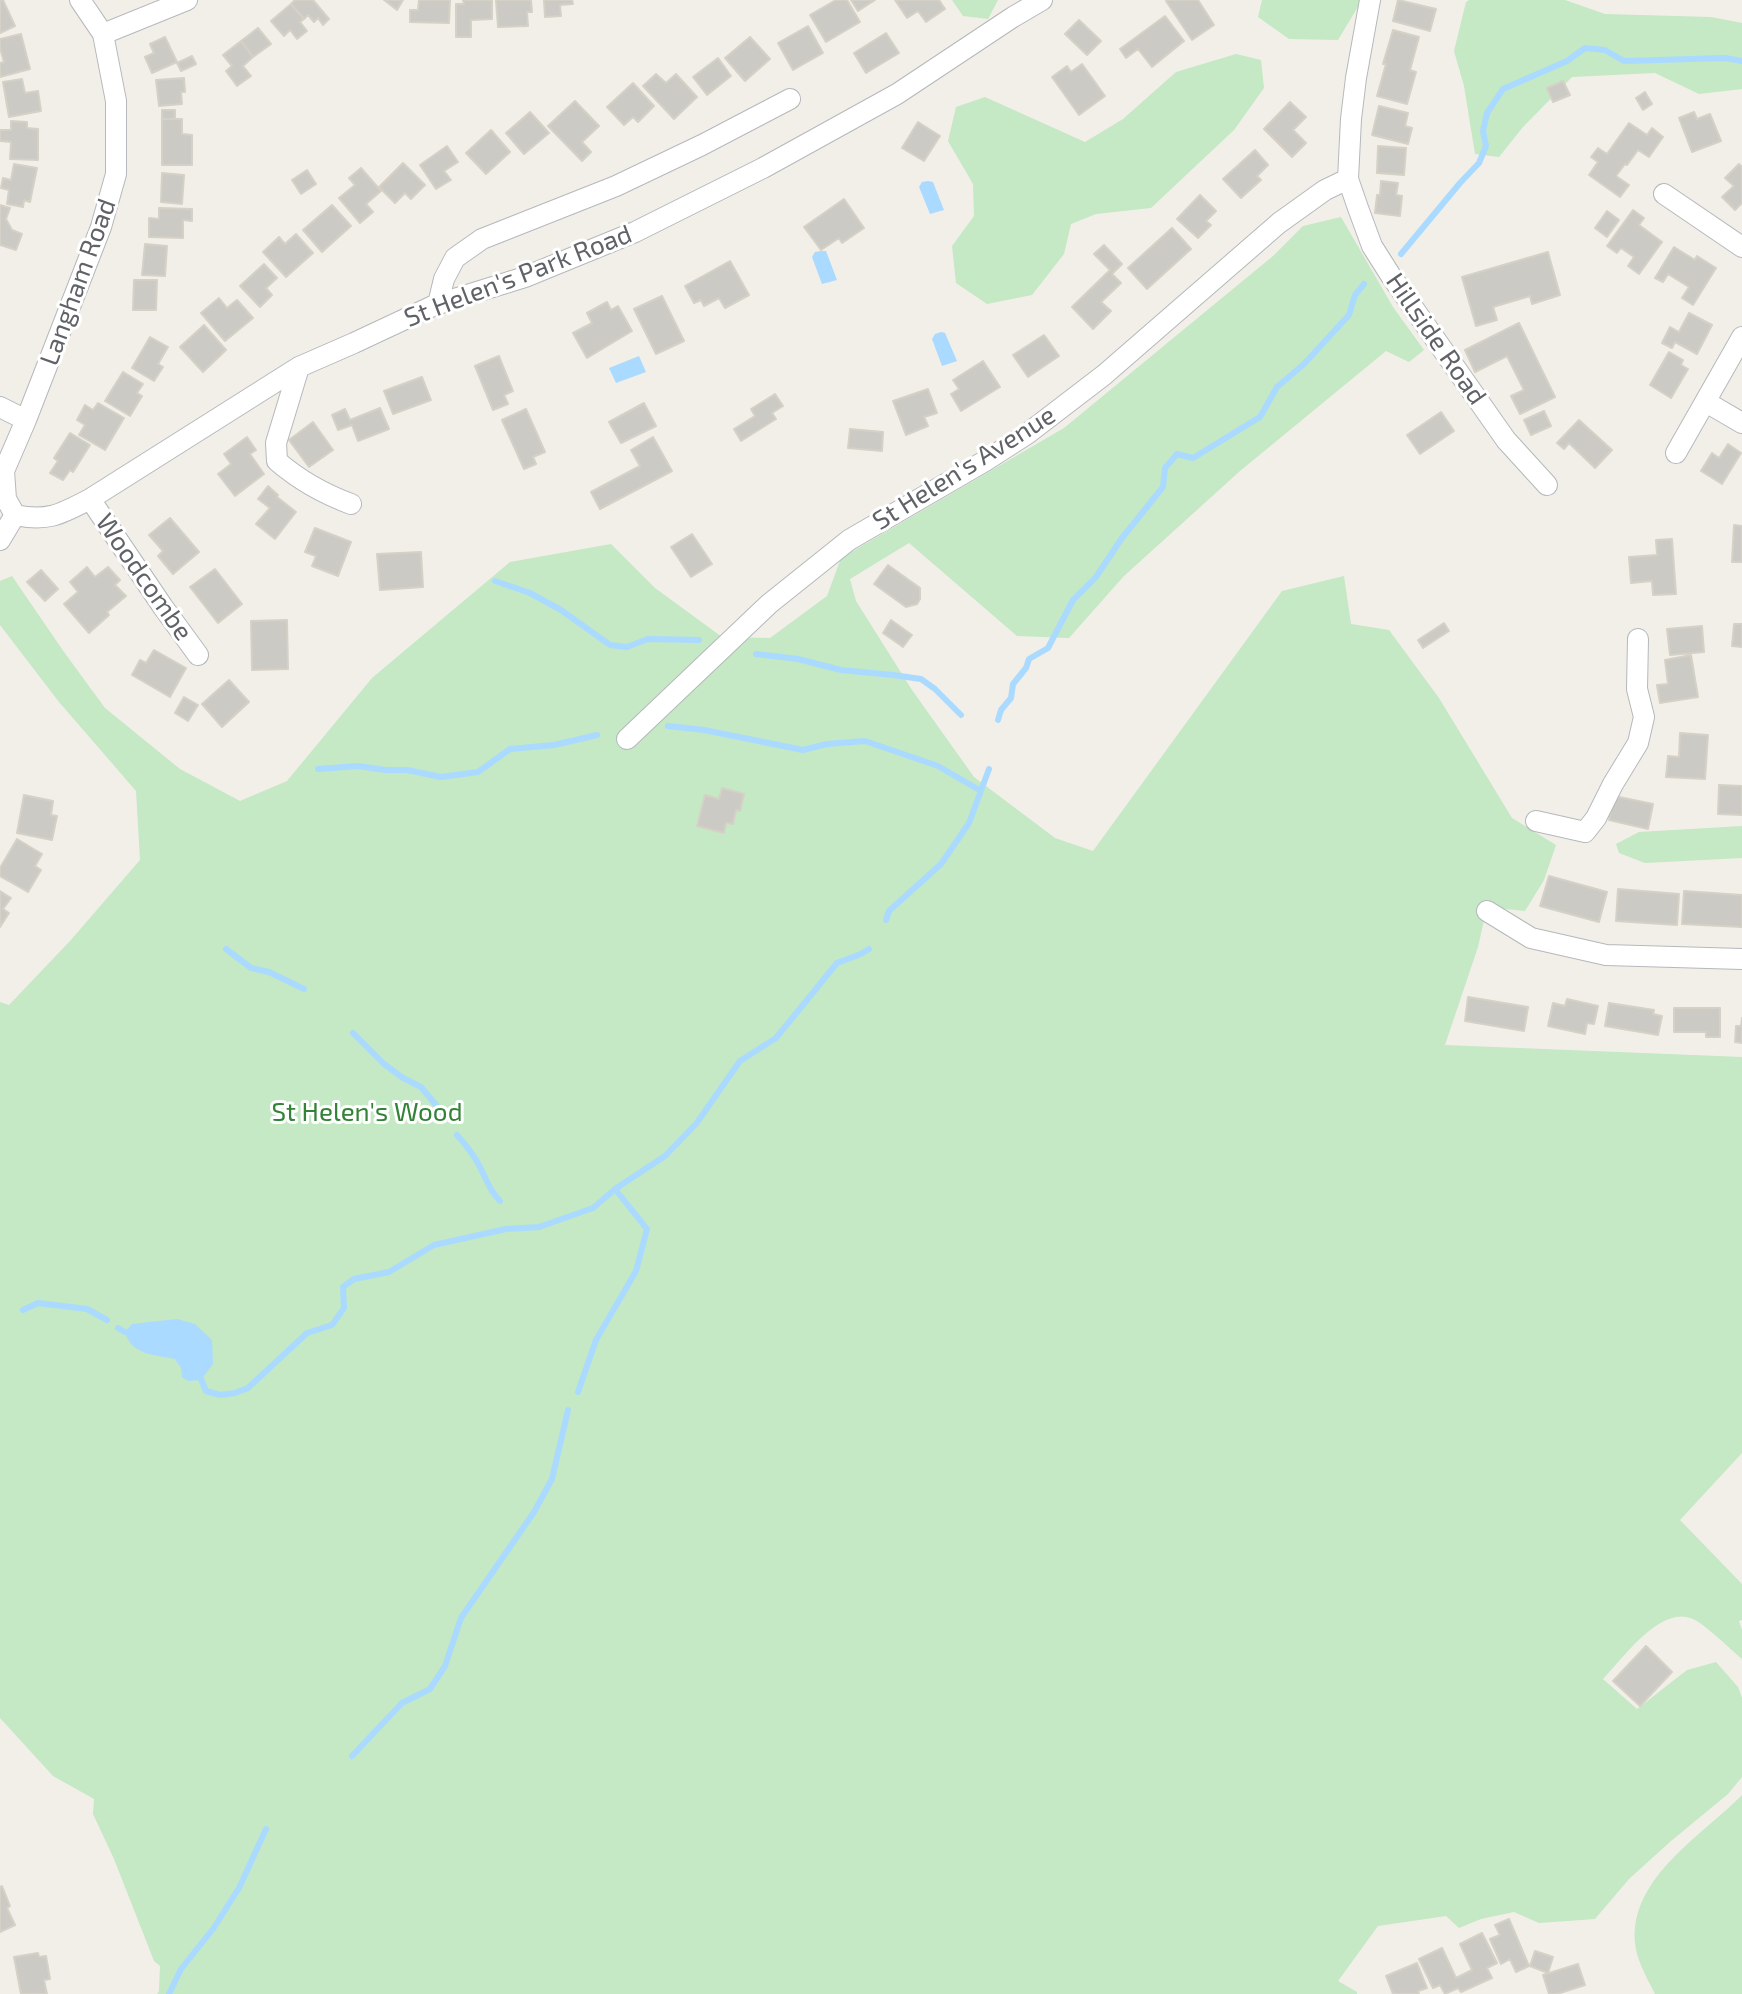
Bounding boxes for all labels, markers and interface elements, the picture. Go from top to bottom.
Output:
street label: Langham Road [33,194,123,370]
street label: St Helen's Park Road [400,218,636,334]
street label: Hillside Road [1379,267,1493,411]
street label: St Helen's Avenue [867,399,1061,537]
street label: Woodcombe [89,508,199,646]
park label: St Helen's Wood [271,1096,463,1128]

